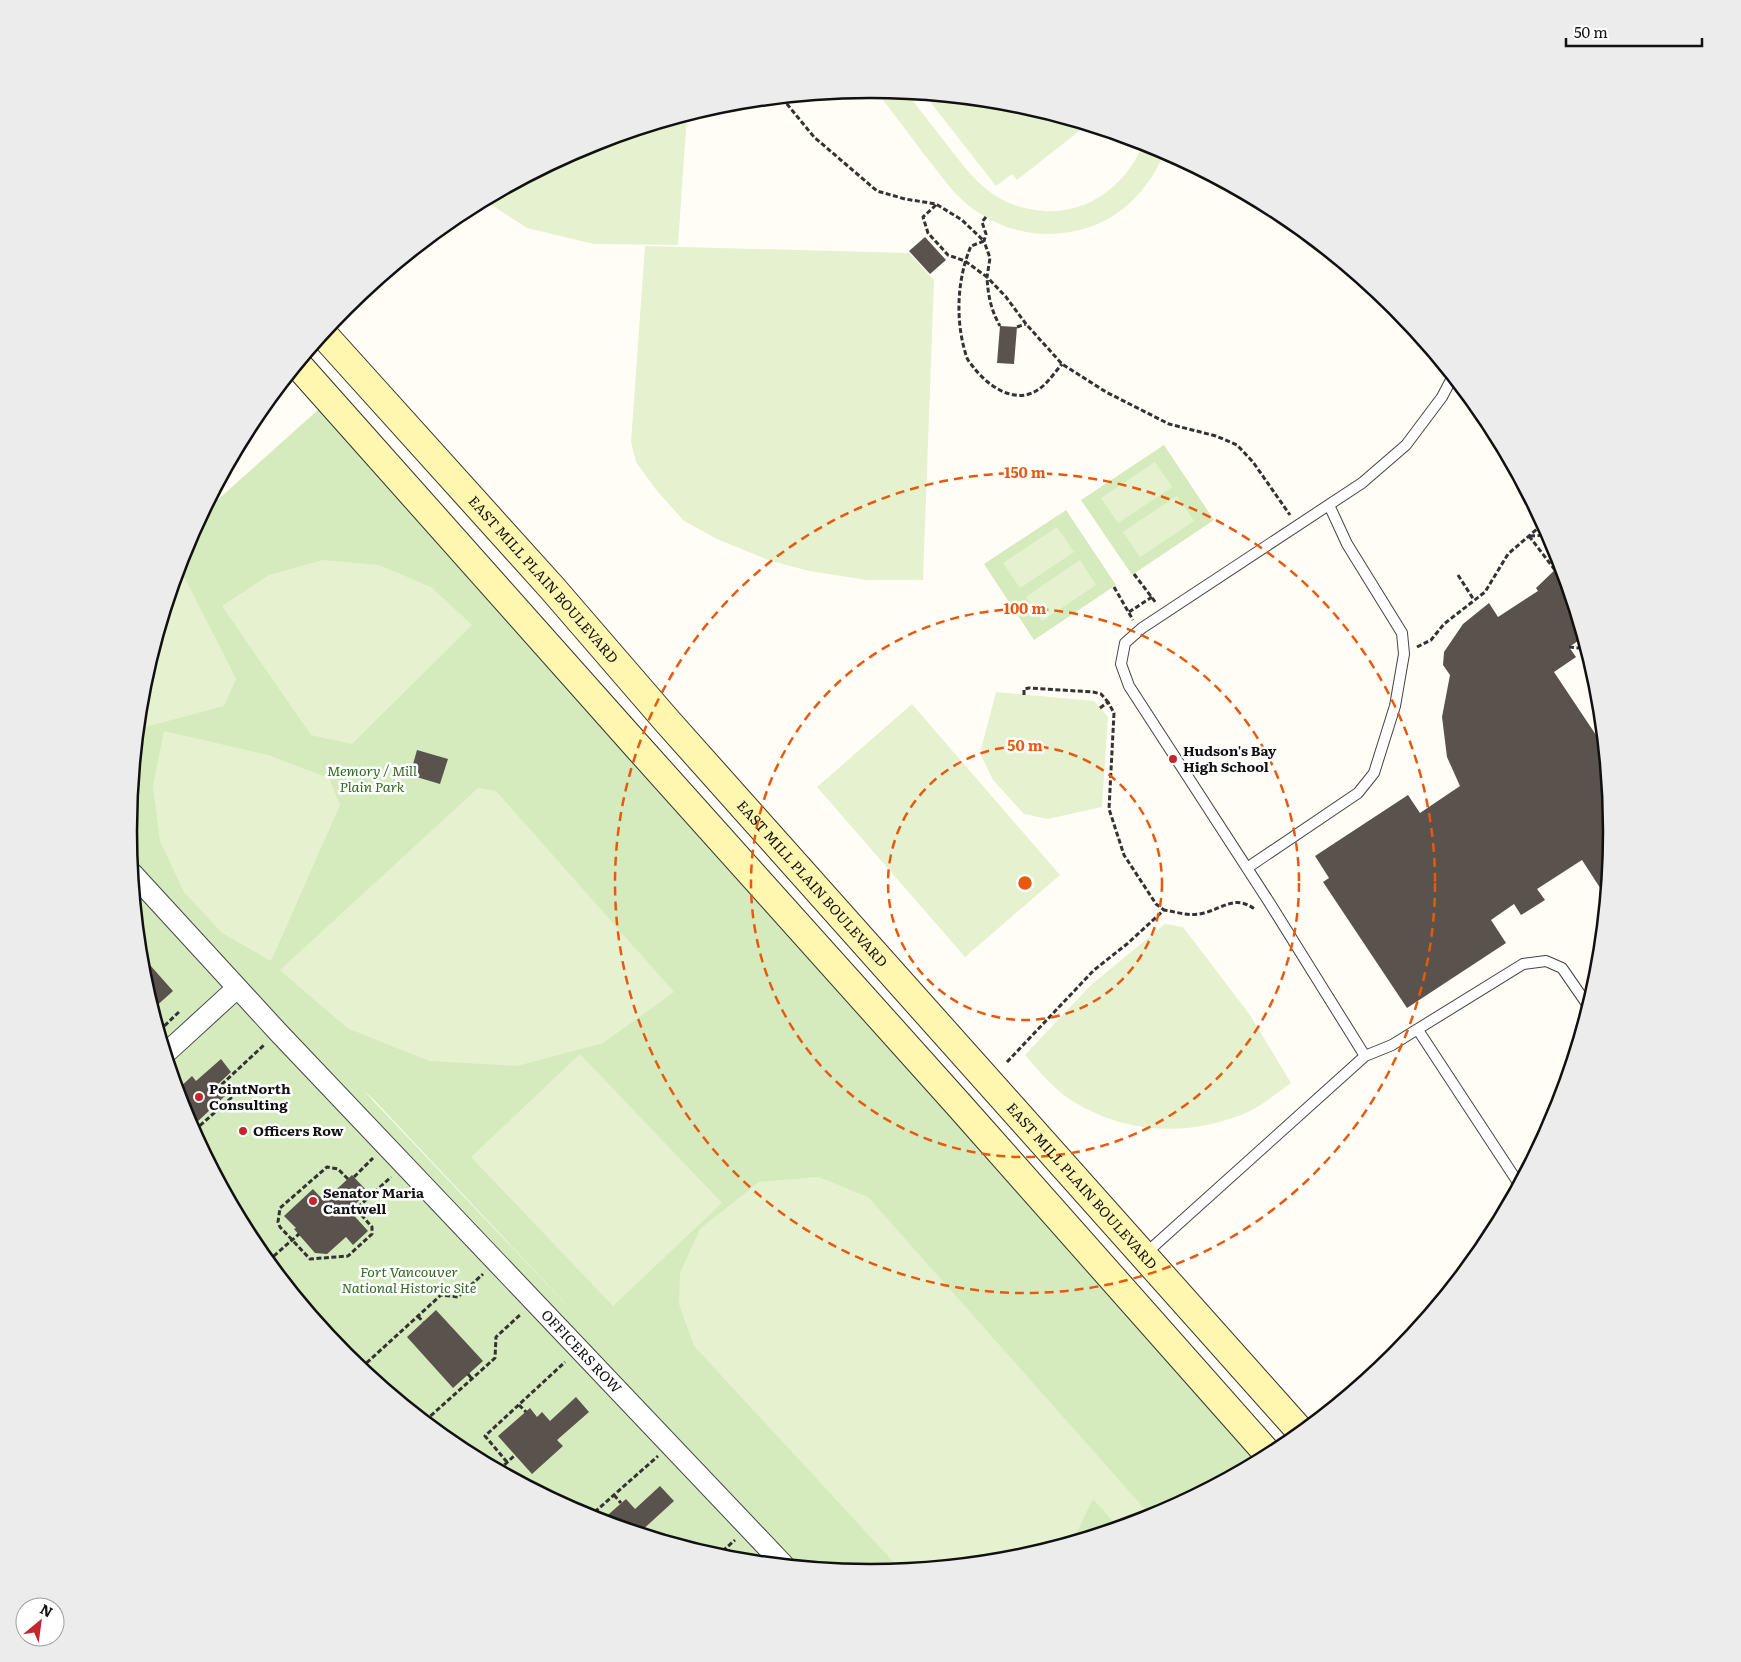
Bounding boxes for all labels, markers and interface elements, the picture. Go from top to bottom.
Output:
scale bar [1566,15,1702,47]
text: 50 m [1574,20,1608,43]
text: 150 m [1004,460,1046,483]
street label: EAST MILL PLAIN BOULEVARD [464,491,624,667]
text: 100 m [1004,596,1046,619]
text: 50 m [1007,733,1043,756]
place label: Hudson's Bay High School [1183,740,1277,776]
marker: Hudson's Bay High School [1167,753,1179,765]
park label: Memory / Mill Plain Park [327,760,417,796]
street label: EAST MILL PLAIN BOULEVARD [733,795,893,971]
centre of rings [1016,874,1034,892]
place label: PointNorth Consulting [209,1078,291,1114]
marker: PointNorth Consulting [193,1091,205,1103]
street label: EAST MILL PLAIN BOULEVARD [1003,1098,1163,1273]
place label: Officers Row [253,1120,344,1140]
marker: Officers Row [237,1125,249,1137]
place label: Senator Maria Cantwell [323,1182,425,1218]
marker: Senator Maria Cantwell [307,1195,319,1207]
park label: Fort Vancouver National Historic Site [342,1261,477,1297]
street label: OFFICERS ROW [537,1304,627,1397]
north arrow [15,1597,65,1647]
text: N [37,1598,57,1621]

